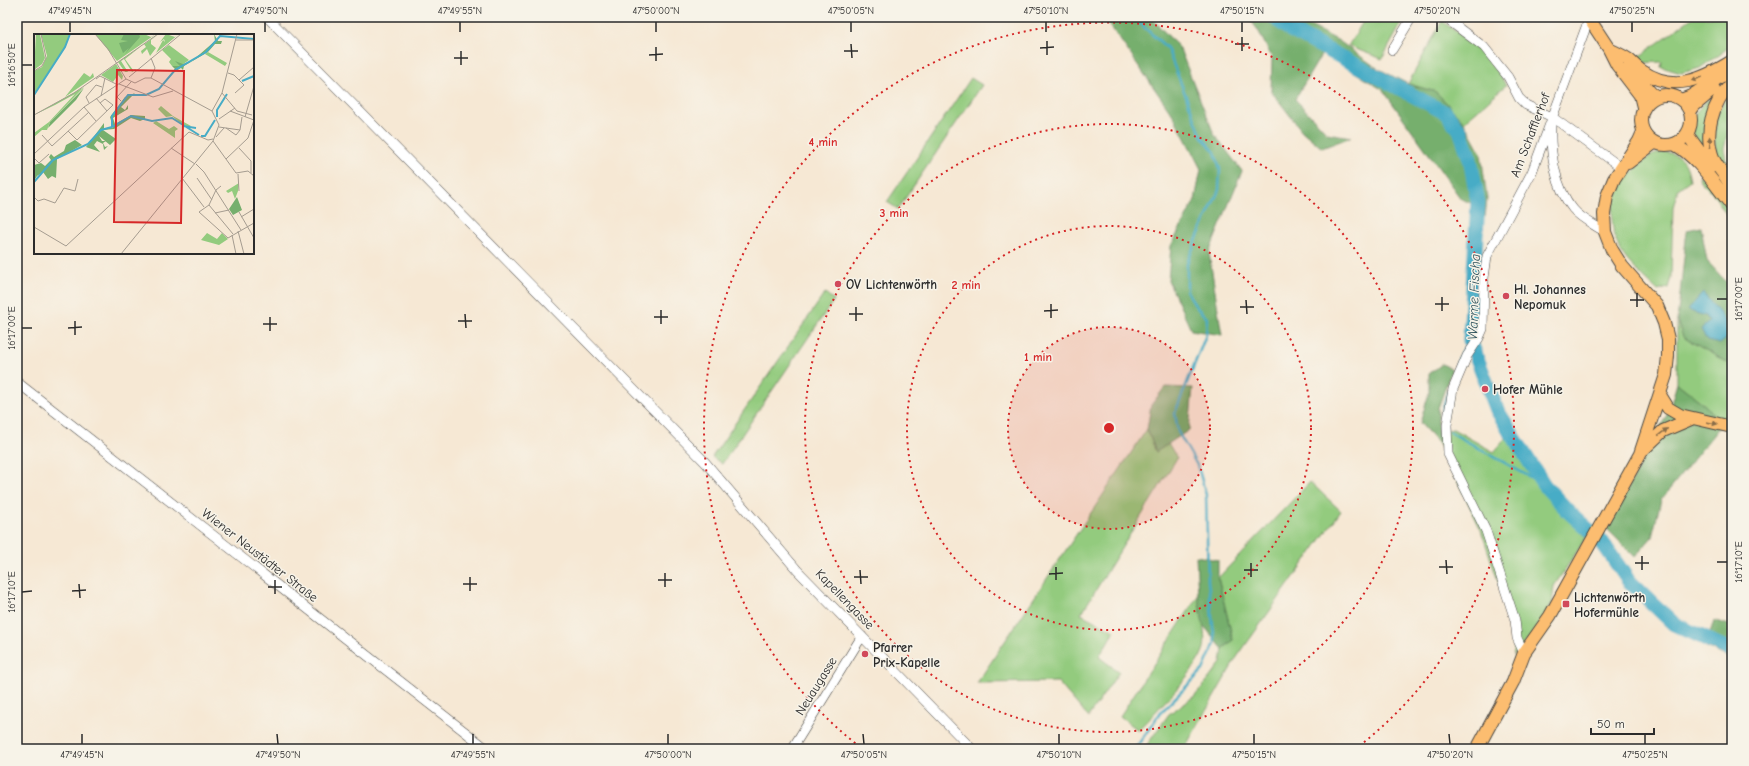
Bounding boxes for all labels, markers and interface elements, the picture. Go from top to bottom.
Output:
text: 47°49'45"N [48,5,92,17]
text: 47°49'50"N [243,5,288,17]
text: 47°49'55"N [438,5,482,17]
text: 47°50'00"N [632,5,680,17]
text: 47°50'05"N [828,5,874,17]
text: 47°50'10"N [1024,5,1068,17]
text: 47°50'15"N [1220,5,1264,17]
text: 47°50'20"N [1414,5,1460,17]
text: 47°50'25"N [1609,5,1655,17]
inset map [34,34,254,254]
text: 16°16'50"E [6,43,18,87]
one-way arrow [1691,76,1703,82]
street label: Am Schafflerhof [1507,90,1553,179]
text: 4 min [809,135,837,149]
one-way arrow [1707,136,1714,148]
text: 3 min [879,206,909,220]
water label: Warme Fischa [1464,254,1484,340]
place label: OV Lichtenwörth [846,277,937,292]
text: 16°17'00"E [1733,277,1745,321]
text: 2 min [951,278,981,292]
marker: OV Lichtenwörth [833,279,843,289]
place label: Hl. Johannes Nepomuk [1514,282,1586,312]
marker: Hl. Johannes Nepomuk [1501,291,1511,301]
text: 16°17'00"E [6,306,18,350]
text: 1 min [1024,350,1052,364]
place label: Hofer Mühle [1493,382,1563,397]
marker: Hofer Mühle [1480,384,1490,394]
one-way arrow [1706,420,1718,426]
centre of rings [1102,421,1116,435]
one-way arrow [1657,428,1668,436]
street label: Wiener Neustädter Straße [199,505,321,605]
text: 16°17'10"E [1733,541,1745,583]
street label: Kapellengasse [813,566,878,632]
text: 16°17'10"E [6,571,18,613]
place label: Lichtenwörth Hofermühle [1574,590,1645,620]
marker: Lichtenwörth Hofermühle [1561,599,1571,609]
place label: Pfarrer Prix-Kapelle [873,640,940,670]
marker: Pfarrer Prix-Kapelle [860,649,870,659]
street label: Neuaugasse [792,654,840,718]
scale bar [1591,710,1654,736]
text: 50 m [1597,717,1625,731]
text: 47°49'45"N [60,749,104,761]
text: 47°49'50"N [256,749,301,761]
text: 47°49'55"N [451,749,495,761]
text: 47°50'00"N [644,749,692,761]
text: 47°50'05"N [841,749,887,761]
text: 47°50'10"N [1037,749,1081,761]
text: 47°50'15"N [1232,749,1276,761]
text: 47°50'20"N [1427,749,1473,761]
text: 47°50'25"N [1622,749,1668,761]

